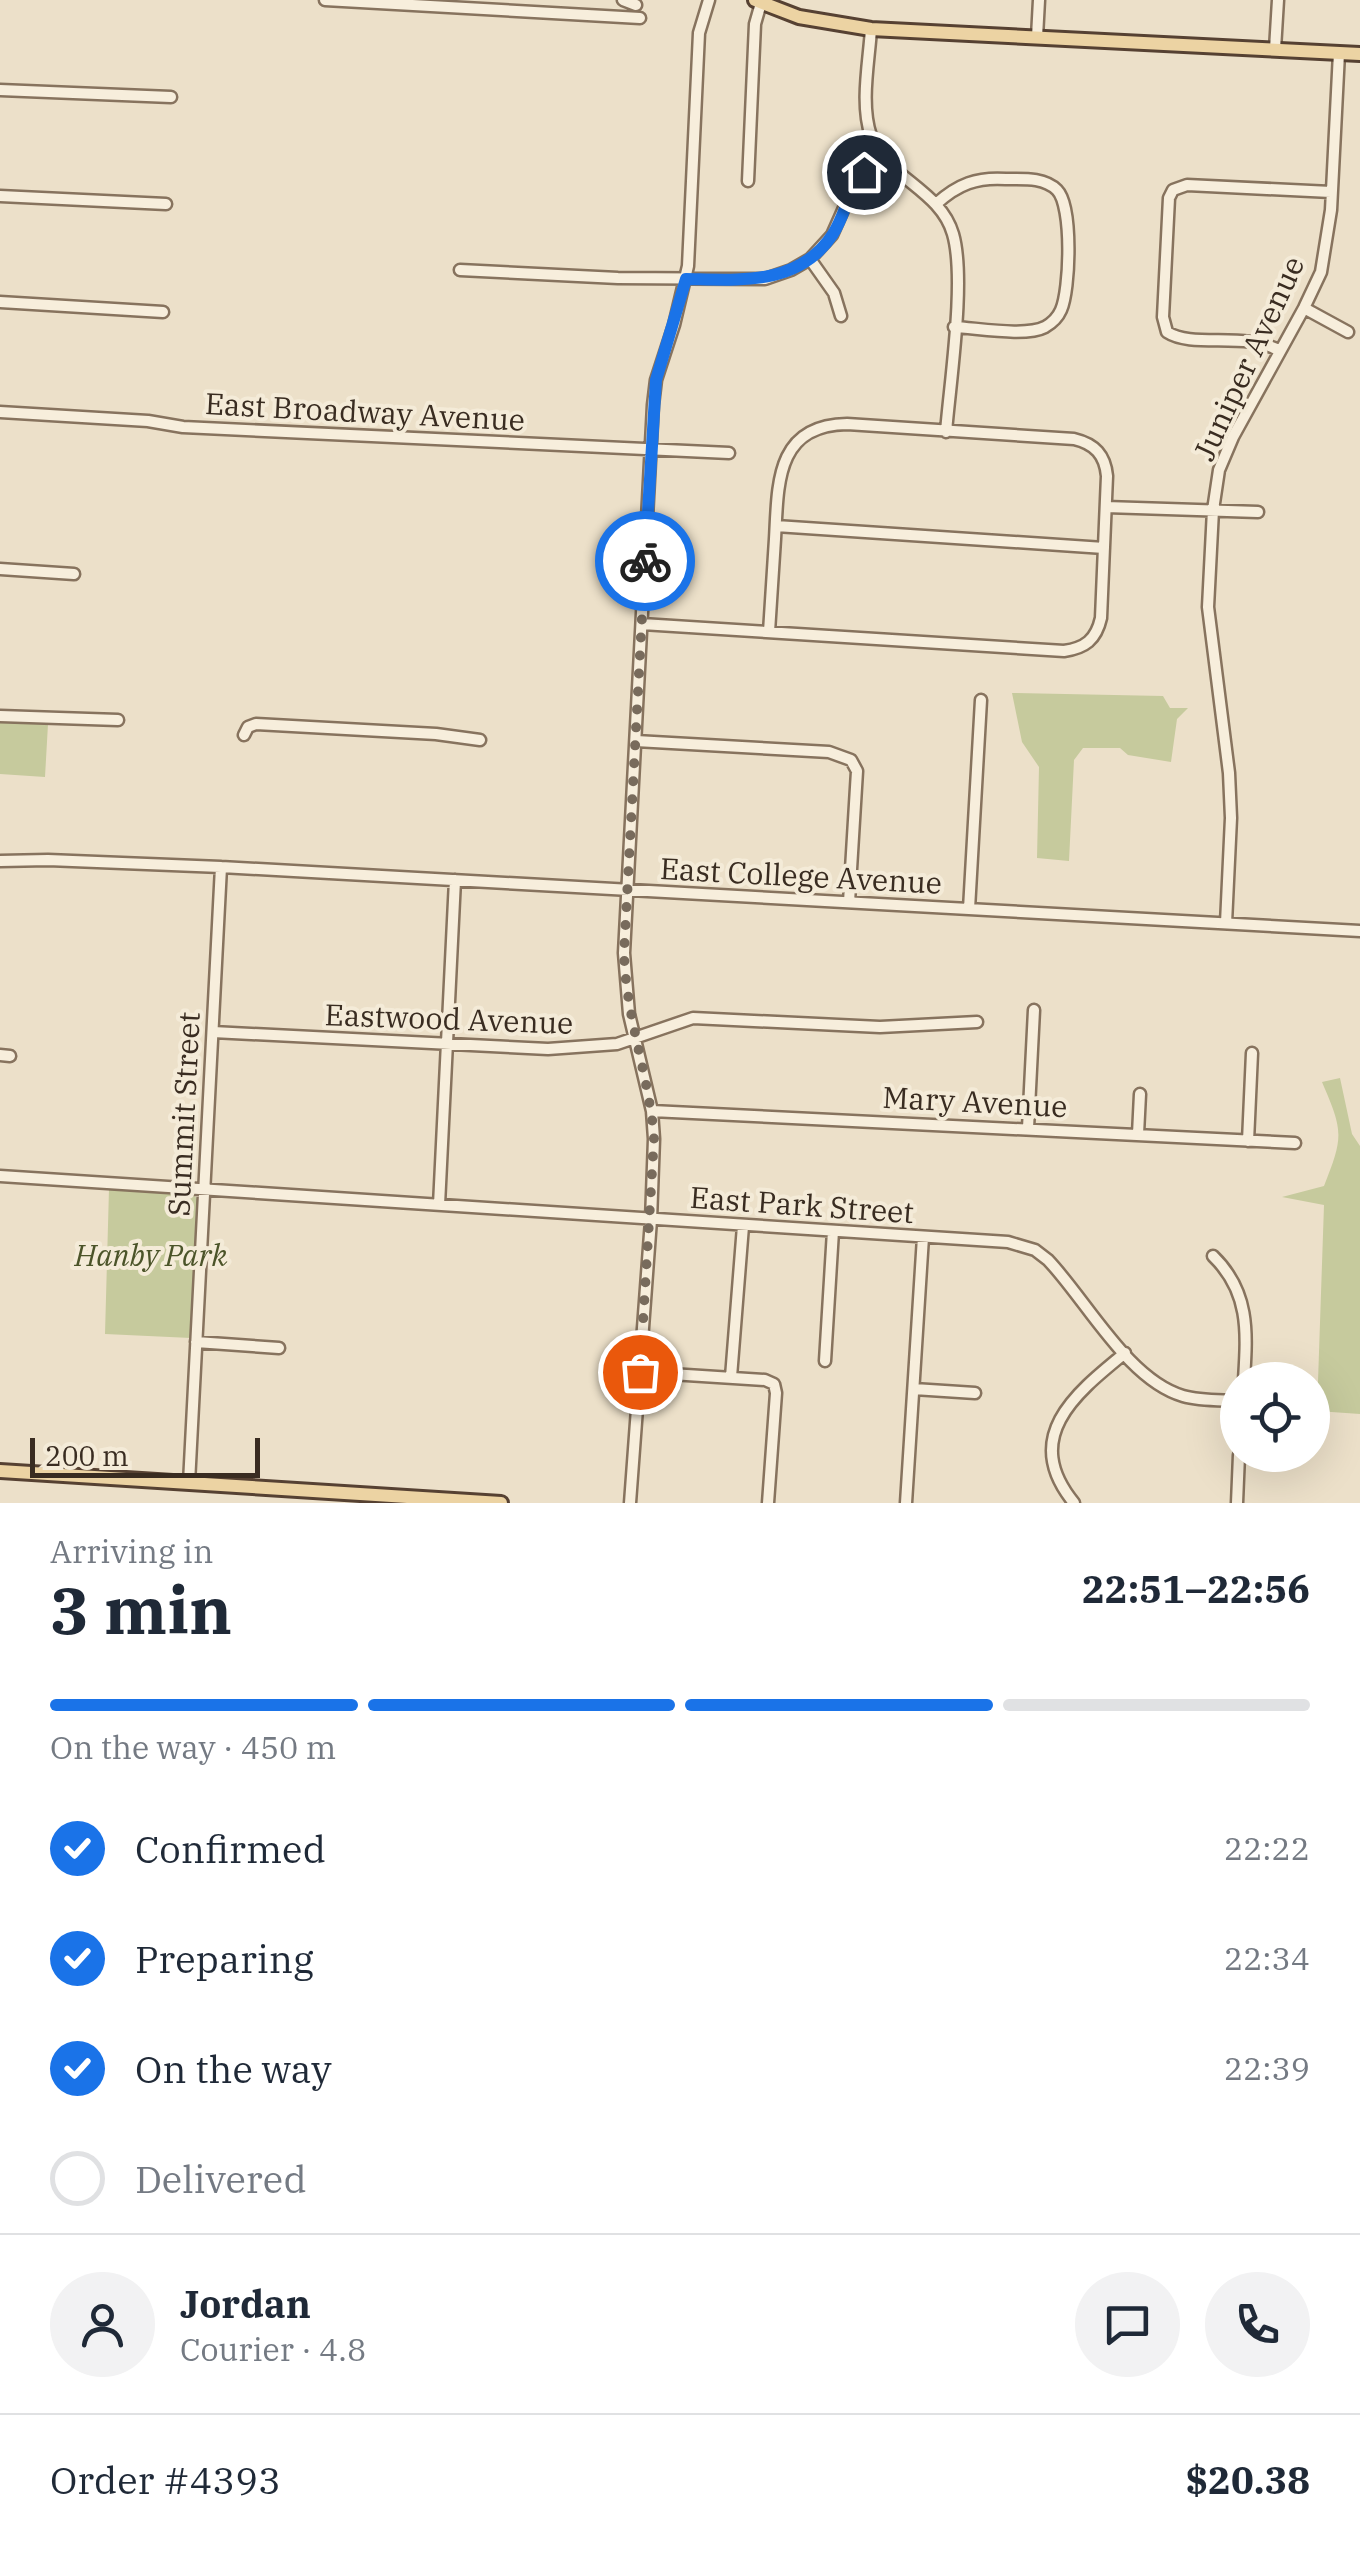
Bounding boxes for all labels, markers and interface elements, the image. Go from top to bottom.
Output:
pin [822,130,907,215]
icon: home [837,145,892,200]
street label: Juniper Avenue [1184,250,1312,466]
street label: East Broadway Avenue [204,383,526,439]
courier [595,511,695,611]
icon: bike [618,534,673,589]
street label: East College Avenue [659,848,943,902]
street label: Eastwood Avenue [324,994,574,1042]
street label: Summit Street [158,1011,208,1217]
street label: Mary Avenue [882,1077,1068,1125]
street label: East Park Street [689,1177,915,1231]
park label: Hanby Park [74,1235,228,1274]
pin [598,1330,683,1415]
icon: bag [613,1345,668,1400]
map controls [1220,1362,1330,1472]
button: locate [1220,1362,1330,1472]
scale bar [30,1433,260,1478]
text: 200 m [45,1437,129,1474]
text: Arriving in [50,1530,213,1572]
text: 22:51–22:56 [1082,1564,1310,1613]
text: 3 min [50,1567,232,1652]
text: On the way · 450 m [50,1726,336,1768]
icon: check [50,1821,105,1876]
text: Confirmed [135,1824,326,1873]
text: 22:22 [1224,1827,1310,1869]
icon: check [50,1931,105,1986]
text: Preparing [135,1934,314,1983]
text: 22:34 [1224,1937,1310,1979]
icon: check [50,2041,105,2096]
text: On the way [135,2044,332,2093]
text: 22:39 [1224,2047,1310,2089]
text: Delivered [135,2154,307,2203]
button: person [50,2272,155,2377]
button: chat [1075,2272,1180,2377]
button: phone [1205,2272,1310,2377]
text: Jordan [180,2279,311,2328]
text: Courier · 4.8 [180,2328,366,2370]
text: Order #4393 [50,2455,281,2504]
text: $20.38 [1185,2455,1310,2504]

